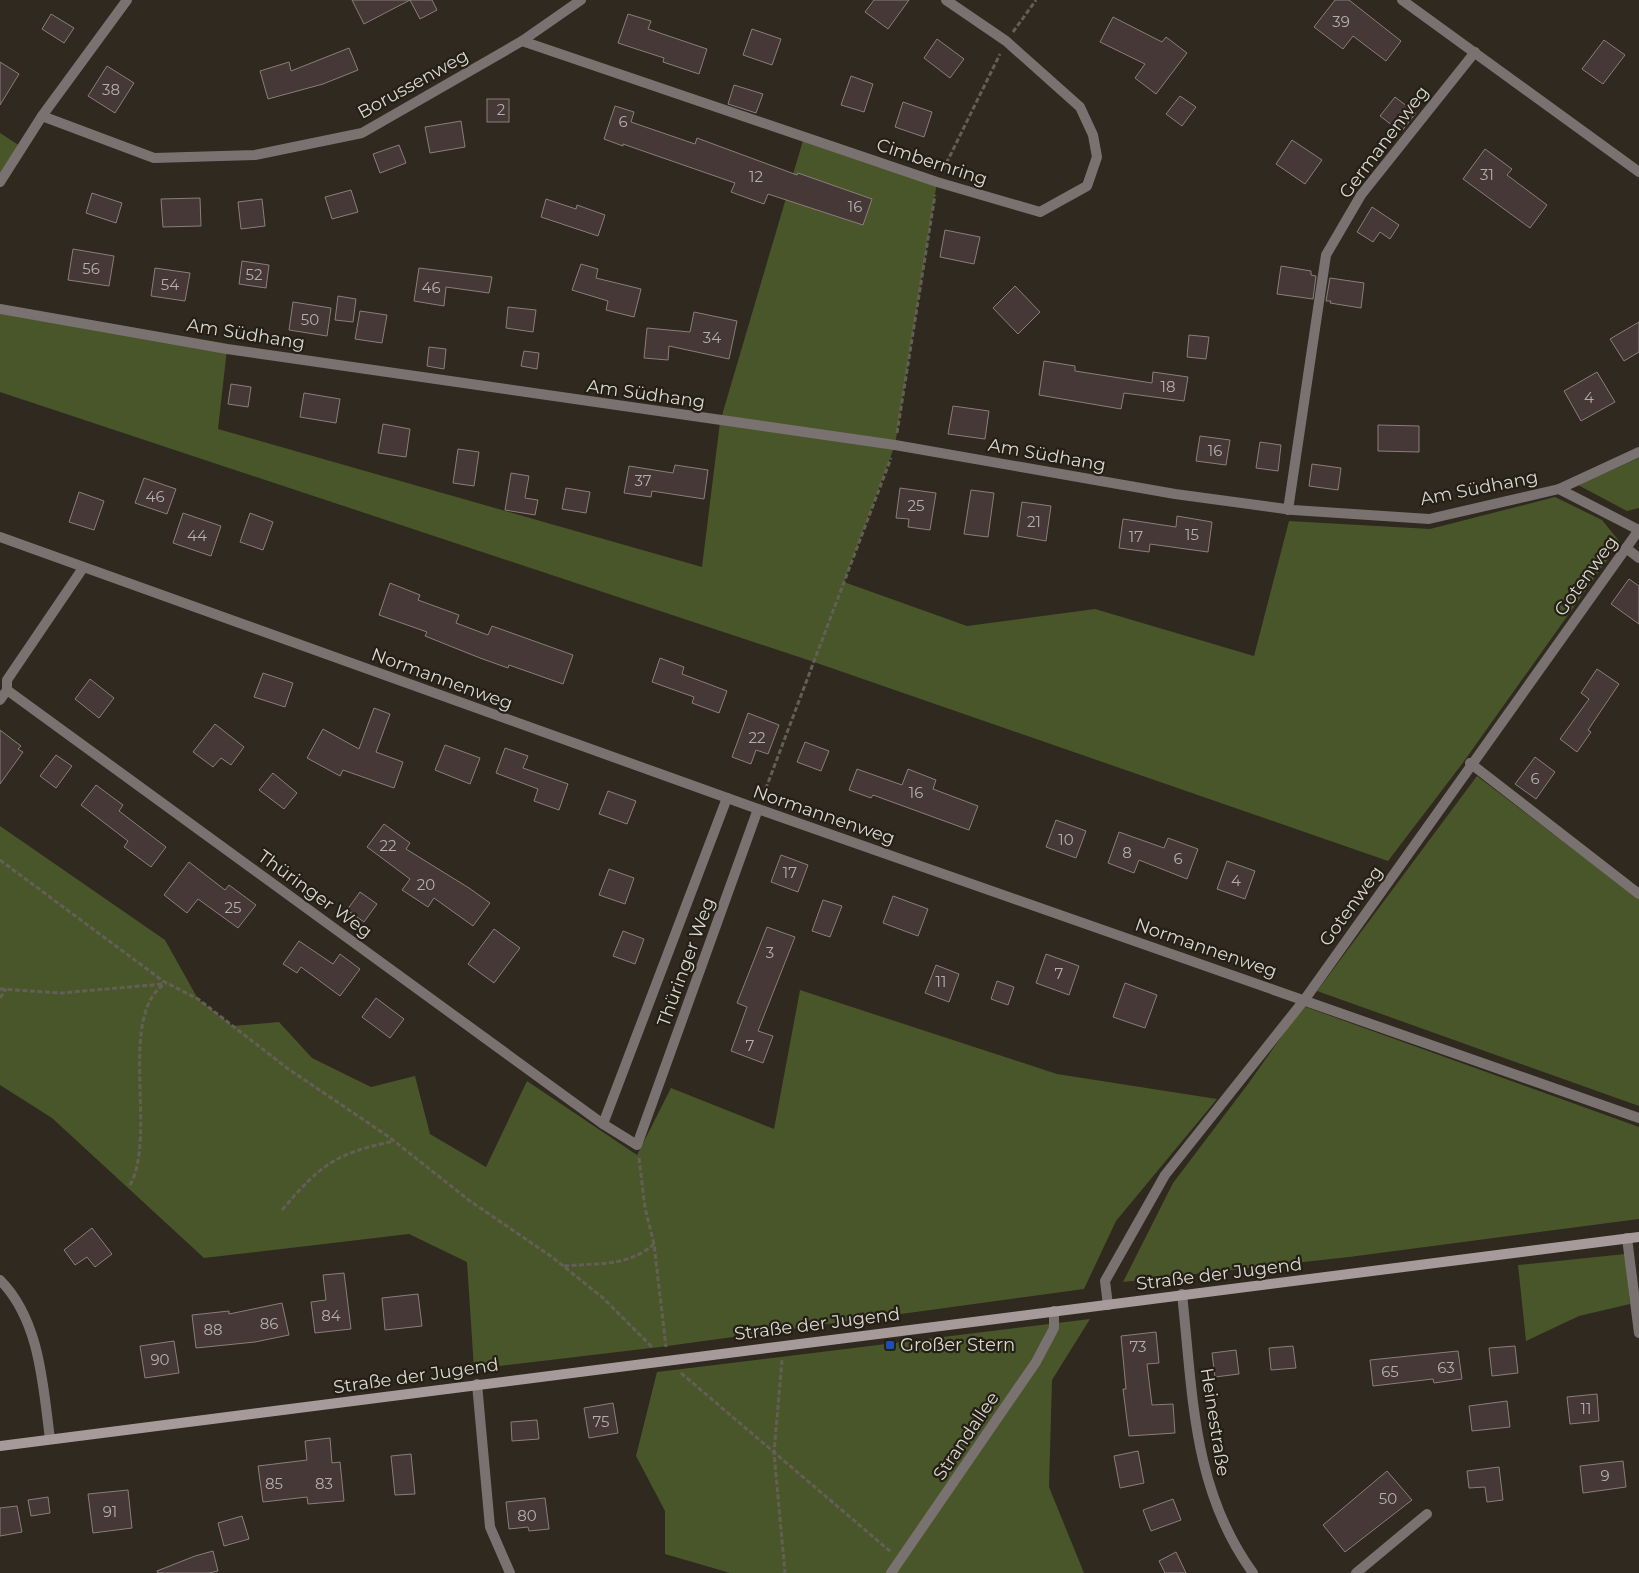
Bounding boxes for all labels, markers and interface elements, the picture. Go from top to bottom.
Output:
house number: 39 [1332,12,1350,31]
street label: Borussenweg [354,44,472,124]
house number: 38 [102,80,120,99]
street label: Germanenweg [1334,81,1434,203]
house number: 2 [497,100,505,119]
house number: 6 [618,112,628,131]
street label: Cimbernring [874,134,990,190]
house number: 31 [1480,165,1494,184]
house number: 12 [749,167,763,186]
house number: 16 [848,197,862,216]
house number: 56 [82,259,100,278]
house number: 52 [246,265,262,284]
house number: 54 [161,275,179,294]
house number: 46 [421,278,441,297]
house number: 50 [301,310,319,329]
street label: Am Südhang [185,314,307,354]
house number: 34 [703,328,721,347]
street label: Am Südhang [585,375,707,413]
house number: 18 [1161,377,1176,396]
house number: 4 [1584,388,1594,407]
street label: Am Südhang [986,434,1108,476]
house number: 16 [1208,441,1222,460]
street label: Am Südhang [1418,466,1540,510]
house number: 37 [634,471,652,490]
house number: 46 [145,487,165,506]
house number: 25 [907,496,925,515]
house number: 21 [1027,512,1041,531]
house number: 15 [1185,525,1199,544]
house number: 44 [187,526,207,545]
house number: 17 [1129,527,1143,546]
street label: Gotenweg [1550,532,1622,620]
street label: Normannenweg [368,643,516,715]
house number: 22 [748,728,766,747]
house number: 6 [1530,769,1540,788]
street label: Normannenweg [750,780,898,850]
house number: 16 [909,783,923,802]
house number: 10 [1058,830,1074,849]
house number: 22 [379,836,397,855]
house number: 8 [1122,843,1132,862]
street label: Thüringer Weg [254,845,376,943]
house number: 6 [1173,849,1183,868]
street label: Gotenweg [1315,862,1387,950]
house number: 17 [783,863,797,882]
house number: 4 [1231,871,1241,890]
house number: 20 [417,875,435,894]
street label: Thüringer Weg [652,894,720,1030]
house number: 25 [224,898,242,917]
street label: Normannenweg [1132,913,1280,983]
house number: 3 [766,943,774,962]
house number: 7 [1055,964,1064,983]
house number: 11 [936,972,946,991]
house number: 7 [746,1036,755,1055]
street label: Straße der Jugend [1135,1253,1303,1295]
street label: Straße der Jugend [733,1303,901,1345]
house number: 84 [321,1306,341,1325]
house number: 86 [260,1314,278,1333]
house number: 88 [203,1320,223,1339]
place label: Großer Stern [900,1334,1015,1356]
house number: 73 [1129,1337,1147,1356]
marker: Großer Stern [884,1339,896,1351]
house number: 90 [150,1350,170,1369]
street label: Straße der Jugend [332,1354,500,1398]
house number: 63 [1437,1358,1455,1377]
house number: 65 [1381,1362,1399,1381]
street label: Heinestraße [1196,1366,1234,1478]
street label: Strandallee [928,1388,1004,1484]
house number: 11 [1581,1399,1591,1418]
house number: 75 [592,1412,610,1431]
house number: 9 [1600,1466,1610,1485]
house number: 85 [265,1474,283,1493]
house number: 83 [315,1474,333,1493]
house number: 50 [1379,1489,1397,1508]
house number: 91 [103,1502,117,1521]
house number: 80 [517,1506,537,1525]

